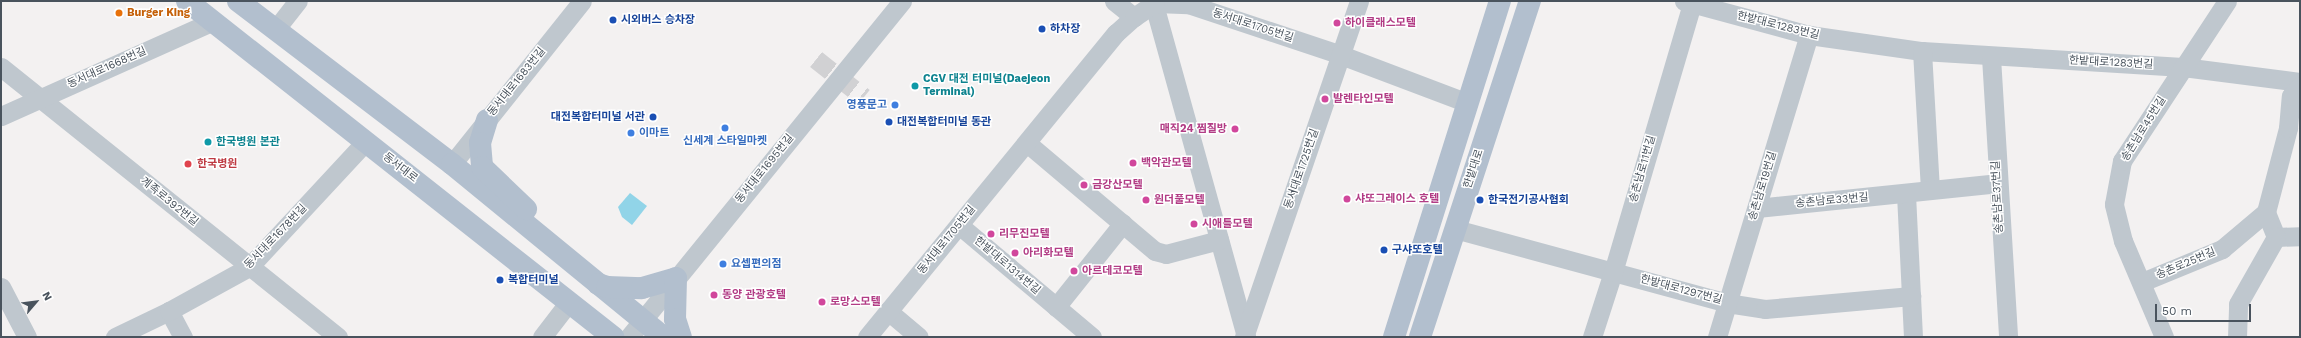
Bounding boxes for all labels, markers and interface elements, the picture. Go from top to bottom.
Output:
place label: Burger King [127,6,190,20]
street label: 동서대로1705번길 [1211,7,1295,45]
marker: Burger King [114,8,124,18]
street label: 한밭대로1283번길 [1735,9,1821,43]
place label: 시외버스 승차장 [621,13,695,27]
marker: 시외버스 승차장 [608,15,618,25]
place label: 하이클래스모텔 [1345,16,1416,30]
marker: 하이클래스모텔 [1332,18,1342,28]
place label: 하차장 [1050,22,1080,36]
marker: 하차장 [1037,24,1047,34]
street label: 동서대로1668번길 [65,45,149,91]
street label: 동서대로1683번길 [485,45,549,119]
street label: 한밭대로1283번길 [2069,54,2153,72]
place label: CGV 대전 터미널(Daejeon Terminal) [923,73,1051,99]
marker: CGV 대전 터미널(Daejeon Terminal) [910,81,920,91]
place label: 발렌타인모텔 [1333,92,1394,106]
marker: 발렌타인모텔 [1320,94,1330,104]
street label: 송촌남로45번길 [2119,94,2169,164]
place label: 영풍문고 [847,98,887,112]
marker: 영풍문고 [890,100,900,110]
place label: 대전복합터미널 서관 [551,110,645,124]
marker: 대전복합터미널 서관 [648,112,658,122]
place label: 대전복합터미널 동관 [897,115,991,129]
marker: 대전복합터미널 동관 [884,117,894,127]
place label: 매직24 찜질방 [1160,122,1227,136]
marker: 신세계 스타일마켓 [720,123,730,133]
marker: 매직24 찜질방 [1230,124,1240,134]
place label: 이마트 [639,126,669,140]
street label: 동서대로1725번길 [1282,127,1322,211]
marker: 이마트 [626,128,636,138]
street label: 동서대로1695번길 [733,132,797,206]
place label: 신세계 스타일마켓 [683,134,767,148]
street label: 송촌남로11번길 [1627,134,1659,204]
place label: 한국병원 본관 [216,135,280,149]
marker: 한국병원 본관 [203,137,213,147]
street label: 한밭대로 [1461,148,1487,190]
street label: 동서대로 [380,150,420,186]
street label: 송촌남로19번길 [1746,150,1780,222]
place label: 백악관모텔 [1141,156,1192,170]
place label: 한국병원 [197,157,237,171]
marker: 한국병원 [182,158,194,170]
marker: 백악관모텔 [1128,158,1138,168]
street label: 송촌남로37번길 [1990,160,2006,234]
street label: 계족로392번길 [138,175,200,229]
place label: 금강산모텔 [1092,178,1143,192]
marker: 금강산모텔 [1079,180,1089,190]
street label: 송촌남로33번길 [1795,191,1869,211]
place label: 샤또그레이스 호텔 [1355,192,1439,206]
place label: 원더풀모텔 [1154,193,1205,207]
place label: 한국전기공사협회 [1488,193,1569,207]
marker: 샤또그레이스 호텔 [1342,194,1352,204]
marker: 원더풀모텔 [1141,195,1151,205]
marker: 한국전기공사협회 [1475,195,1485,205]
street label: 동서대로1678번길 [242,202,310,272]
street label: 동서대로1705번길 [915,203,979,277]
place label: 시애틀모텔 [1202,217,1253,231]
marker: 시애틀모텔 [1189,219,1199,229]
place label: 리무진모텔 [999,227,1050,241]
marker: 리무진모텔 [986,229,996,239]
street label: 한밭대로1314번길 [971,234,1043,298]
place label: 구샤또호텔 [1392,243,1443,257]
marker: 구샤또호텔 [1379,245,1389,255]
place label: 아리화모텔 [1023,246,1074,260]
street label: 송촌로25번길 [2154,246,2218,282]
marker: 아리화모텔 [1010,248,1020,258]
place label: 요셉편의점 [731,257,782,271]
marker: 요셉편의점 [718,259,728,269]
place label: 아르데코모텔 [1082,264,1143,278]
marker: 아르데코모텔 [1069,266,1079,276]
place label: 복합터미널 [508,273,559,287]
street label: 한밭대로1297번길 [1639,273,1723,307]
marker: 복합터미널 [495,275,505,285]
north arrow [16,282,56,322]
place label: 동양 관광호텔 [722,288,786,302]
text: N [39,289,55,303]
marker: 동양 관광호텔 [709,290,719,300]
place label: 로망스모텔 [830,295,881,309]
scale bar [2157,296,2253,322]
marker: 로망스모텔 [817,297,827,307]
text: 50 m [2162,304,2192,318]

